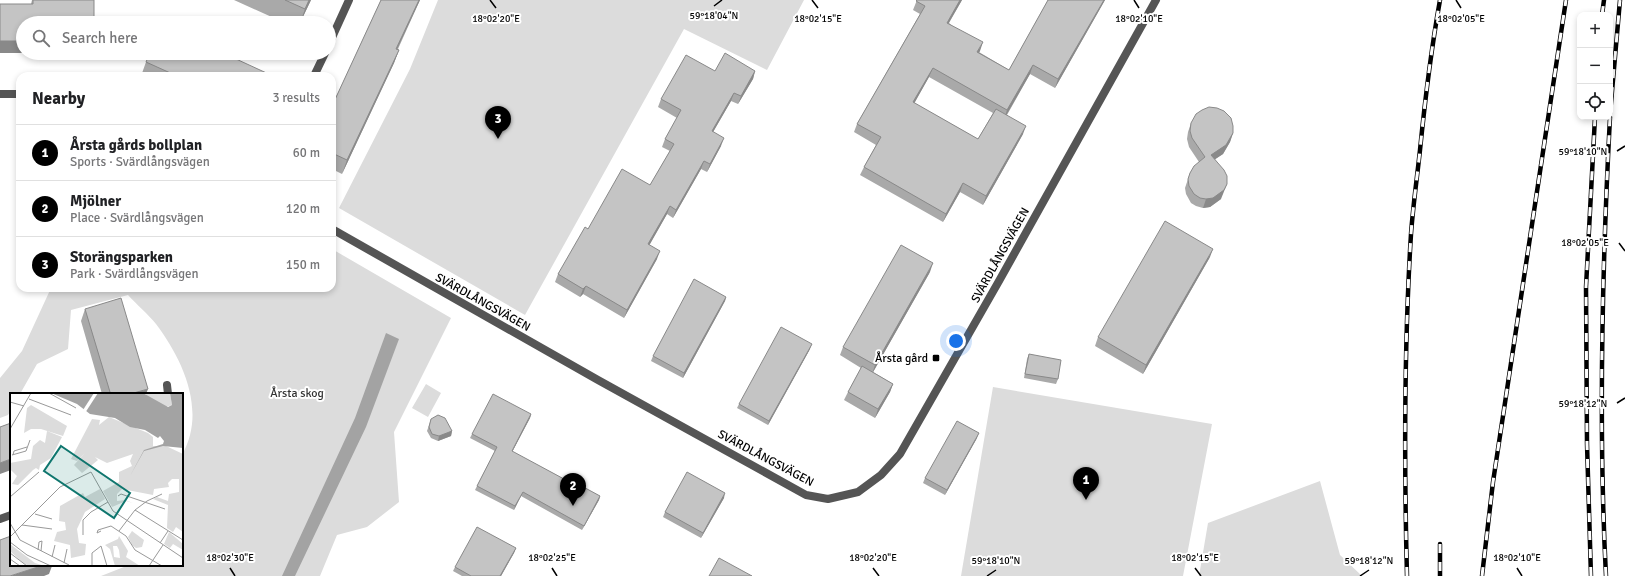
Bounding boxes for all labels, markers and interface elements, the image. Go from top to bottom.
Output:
text: 59°18'04"N [690,10,738,22]
map controls [1577,12,1613,120]
button: + [1577,12,1613,48]
text: 18°02'20"E [472,13,520,25]
text: 18°02'15"E [794,13,842,25]
text: 18°02'10"E [1115,13,1163,25]
text: 18°02'05"E [1437,13,1485,25]
search box [16,16,336,60]
icon: search [30,27,52,49]
text: Search here [62,29,138,47]
button: − [1577,48,1613,84]
button: locate [1577,84,1613,120]
text: Nearby [32,88,85,109]
text: 3 results [272,90,320,106]
pin: 3 [485,106,511,139]
text: Årsta gårds bollplan [70,136,202,154]
text: 1 [41,145,49,161]
text: 60 m [293,145,320,161]
text: 59°18'10"N [1559,146,1607,158]
text: Sports · Svärdlångsvägen [70,154,210,170]
text: Mjölner [70,192,121,210]
text: 2 [41,201,49,217]
text: 120 m [286,201,320,217]
street label: SVÄRDLÅNGSVÄGEN [968,205,1033,305]
text: Place · Svärdlångsvägen [70,210,204,226]
text: 18°02'05"E [1561,237,1609,249]
text: Storängsparken [70,248,173,266]
text: 3 [41,257,49,273]
text: 150 m [286,257,320,273]
text: Park · Svärdlångsvägen [70,266,199,282]
street label: SVÄRDLÅNGSVÄGEN [433,270,533,335]
your location [946,331,966,351]
place label: Årsta gård [875,351,928,366]
marker: Årsta gård [931,353,941,363]
park label: Årsta skog [270,386,324,401]
inset map [10,393,183,566]
text: 59°18'12"N [1559,398,1607,410]
street label: SVÄRDLÅNGSVÄGEN [715,427,816,490]
pin: 1 [1073,467,1099,500]
pin: 2 [560,473,586,506]
text: 18°02'30"E [206,552,254,564]
text: 18°02'25"E [528,552,576,564]
text: 18°02'20"E [849,552,897,564]
text: 18°02'15"E [1171,552,1219,564]
text: 18°02'10"E [1493,552,1541,564]
text: 59°18'10"N [972,555,1020,567]
text: 59°18'12"N [1345,555,1393,567]

